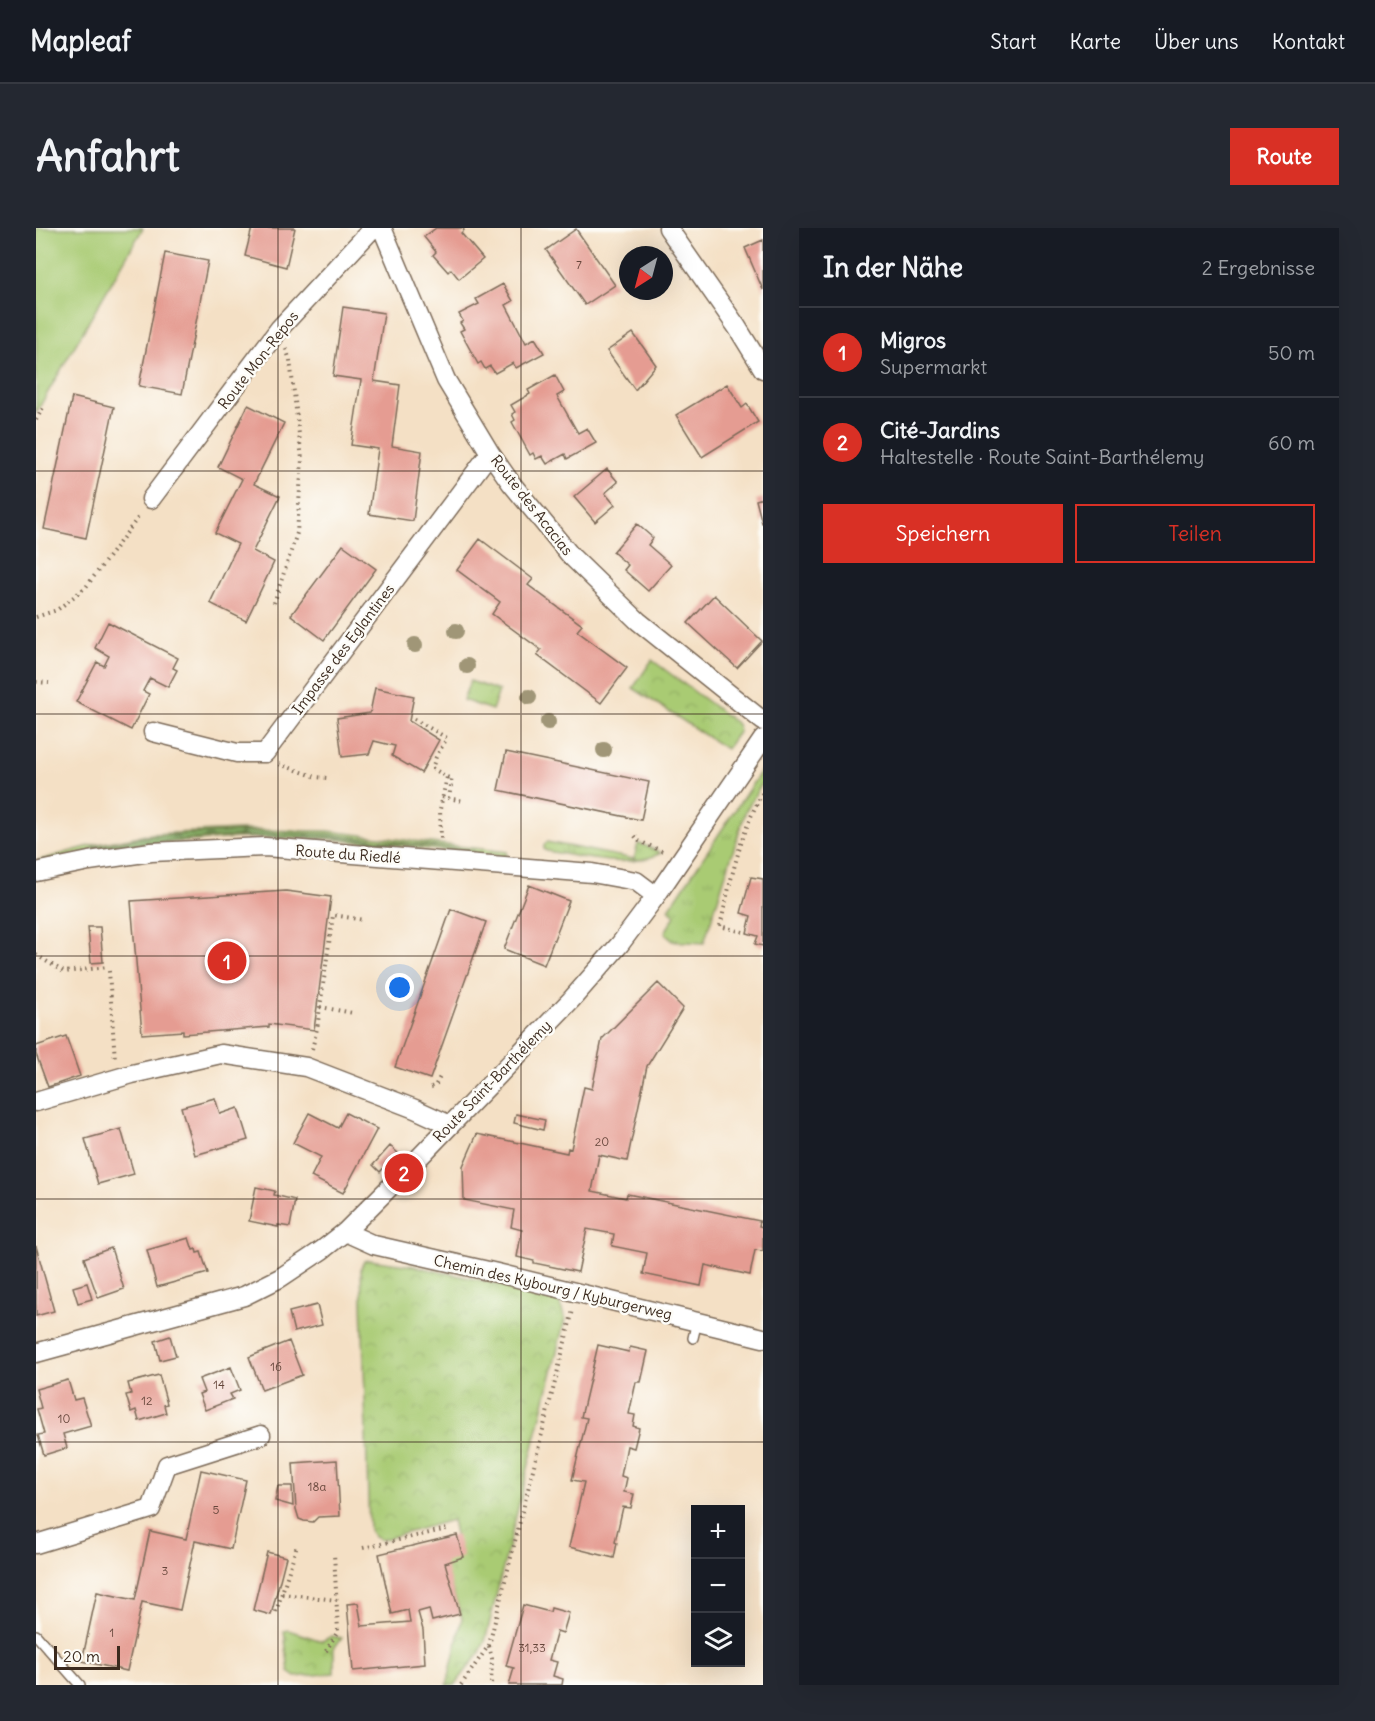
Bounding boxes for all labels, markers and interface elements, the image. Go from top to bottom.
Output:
text: Mapleaf [30,23,131,59]
text: Start [990,28,1036,55]
text: Karte [1069,28,1121,55]
text: Über uns [1154,28,1239,55]
text: Kontakt [1272,28,1345,55]
button: Route [1230,128,1339,185]
text: Anfahrt [36,130,180,182]
north arrow [619,246,673,300]
text: In der Nähe [823,251,963,284]
text: 2 Ergebnisse [1202,255,1315,280]
house number: 7 [576,257,582,272]
street label: Route Mon-Repos [214,307,302,413]
text: Migros [880,326,946,354]
text: 1 [839,340,846,365]
text: 50 m [1268,340,1315,365]
text: Supermarkt [880,354,987,379]
text: Cité-Jardins [880,416,1000,444]
text: 2 [837,430,848,455]
text: 60 m [1268,430,1315,455]
text: Haltestelle · Route Saint-Barthélemy [880,444,1204,469]
street label: Route des Acacias [487,451,577,559]
button: Speichern [823,504,1063,563]
button: Teilen [1075,504,1315,563]
street label: Impasse des Eglantines [288,580,398,718]
street label: Route du Riedlé [295,841,401,867]
pin: 1 [208,938,246,984]
your location [385,973,414,1002]
street label: Route Saint-Barthélemy [429,1016,555,1146]
house number: 20 [595,1134,609,1149]
pin: 2 [384,1150,424,1196]
street label: Chemin des Kybourg / Kyburgerweg [432,1250,674,1324]
house number: 16 [270,1359,282,1374]
house number: 14 [213,1377,225,1392]
house number: 12 [141,1393,153,1408]
house number: 10 [58,1411,70,1426]
house number: 18a [308,1479,326,1494]
house number: 5 [213,1502,220,1517]
map controls [691,1505,745,1667]
button: + [691,1505,745,1559]
button: − [691,1559,745,1613]
house number: 3 [162,1563,169,1578]
button: layers [691,1613,745,1667]
house number: 1 [110,1625,114,1640]
house number: 31,33 [518,1640,546,1655]
scale bar [54,1643,120,1670]
text: 20 m [63,1646,100,1666]

